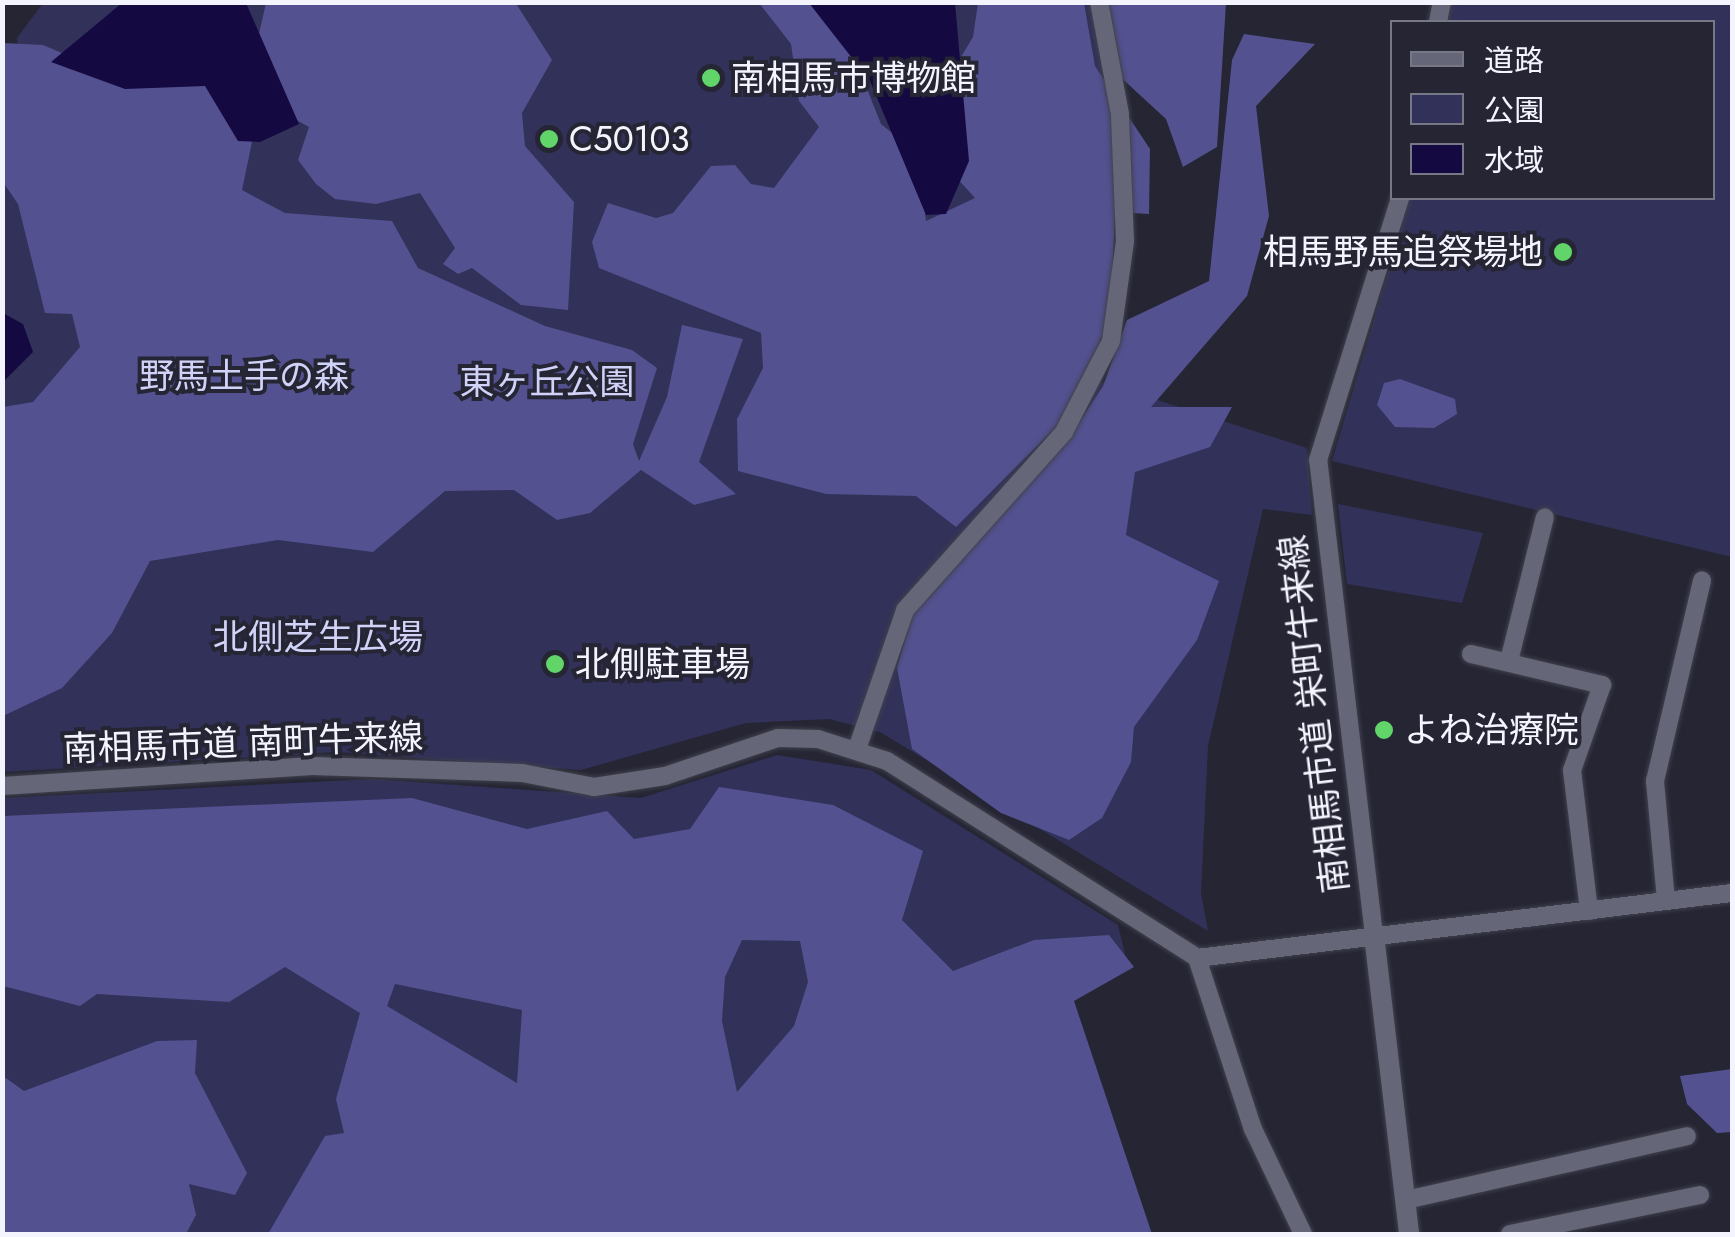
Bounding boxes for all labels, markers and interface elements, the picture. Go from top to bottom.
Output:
legend [1390,20,1715,200]
text: 道路 [1484,39,1544,82]
place label: 南相馬市博物館 [731,57,976,99]
marker: 南相馬市博物館 [700,67,722,89]
text: 公園 [1484,89,1544,132]
place label: C50103 [569,118,690,160]
marker: C50103 [538,128,560,150]
text: 水域 [1484,139,1544,182]
place label: 相馬野馬追祭場地 [1263,231,1543,273]
marker: 相馬野馬追祭場地 [1552,241,1574,263]
park label: 野馬土手の森 [139,355,349,397]
park label: 東ヶ丘公園 [460,361,634,403]
street label: 南相馬市道 栄町牛来線 [1271,533,1357,895]
park label: 北側芝生広場 [213,616,423,658]
place label: 北側駐車場 [575,643,750,685]
marker: 北側駐車場 [544,653,566,675]
place label: よね治療院 [1404,709,1579,751]
street label: 南相馬市道 南町牛来線 [62,716,424,770]
marker: よね治療院 [1373,719,1395,741]

